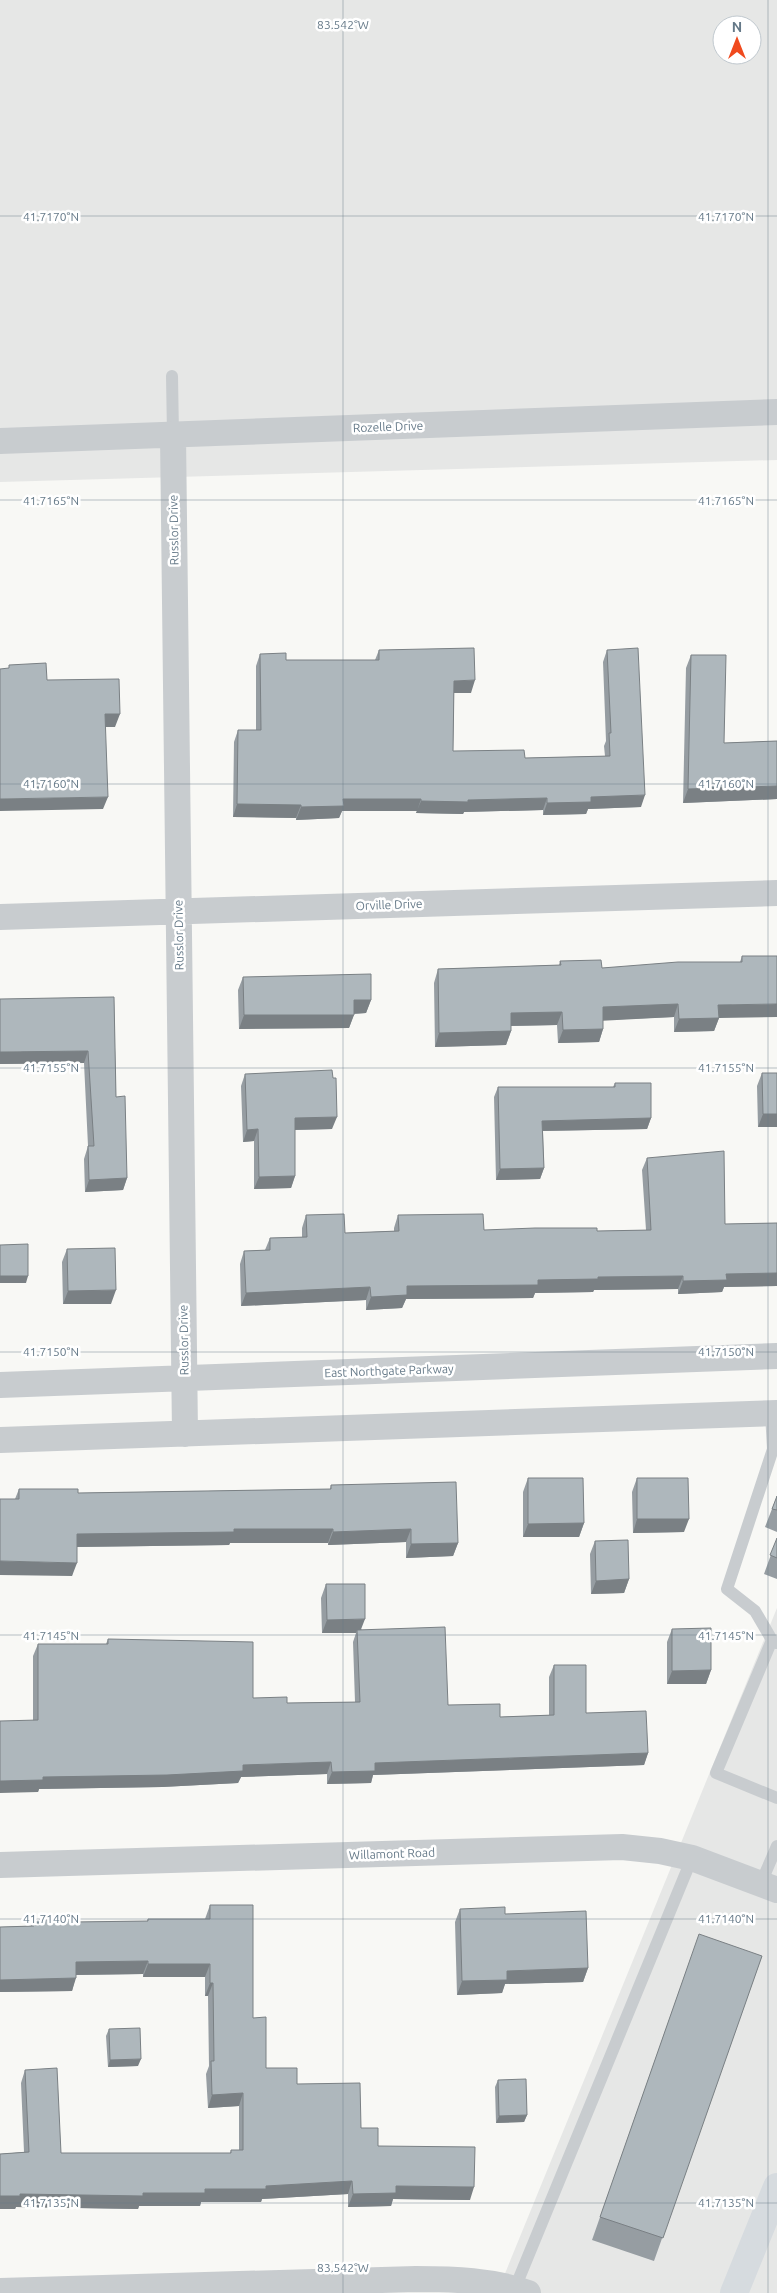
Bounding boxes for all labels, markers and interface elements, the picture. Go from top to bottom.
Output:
north arrow [712,15,762,65]
text: 83.542°W [317,18,369,31]
text: N [732,19,742,35]
text: 41.7170°N [23,210,79,223]
text: 41.7170°N [698,210,754,223]
street label: Rozelle Drive [353,419,423,434]
text: 41.7165°N [23,494,79,507]
text: 41.7165°N [698,494,754,507]
street label: Russlor Drive [166,495,181,565]
text: 41.7160°N [23,777,79,790]
text: 41.7160°N [698,777,754,790]
street label: Orville Drive [355,897,423,912]
street label: Russlor Drive [171,900,186,970]
text: 41.7155°N [23,1061,79,1074]
text: 41.7155°N [698,1061,754,1074]
street label: Russlor Drive [176,1305,191,1375]
text: 41.7150°N [23,1345,79,1358]
text: 41.7150°N [698,1345,754,1358]
street label: East Northgate Parkway [324,1362,454,1379]
text: 41.7145°N [23,1629,79,1642]
text: 41.7145°N [698,1629,754,1642]
street label: Willamont Road [349,1846,435,1861]
text: 41.7140°N [23,1912,79,1925]
text: 41.7140°N [698,1912,754,1925]
text: 41.7135°N [23,2196,79,2209]
text: 41.7135°N [698,2196,754,2209]
text: 83.542°W [317,2261,369,2274]

